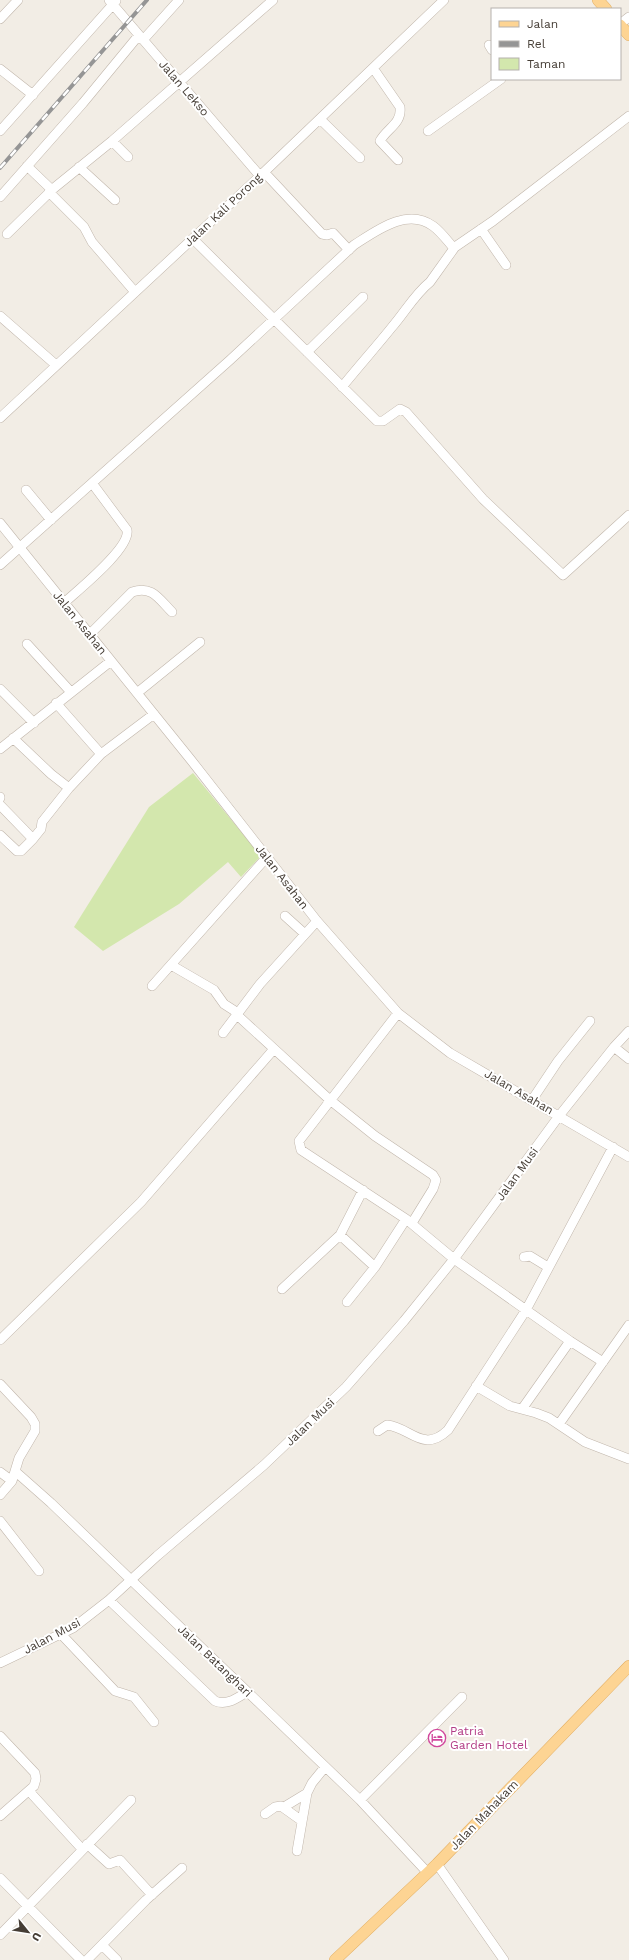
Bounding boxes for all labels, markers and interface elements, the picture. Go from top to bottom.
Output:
legend [491,8,621,80]
text: Jalan [527,17,558,31]
text: Rel [527,37,546,51]
street label: Jalan Lekso [156,57,212,119]
text: Taman [527,57,565,71]
street label: Jalan Kali Porong [181,170,265,250]
street label: Jalan Asahan [50,588,110,658]
street label: Jalan Asahan [253,842,311,912]
street label: Jalan Asahan [482,1067,556,1117]
street label: Jalan Musi [493,1145,541,1203]
street label: Jalan Musi [283,1395,337,1449]
street label: Jalan Musi [21,1615,83,1657]
street label: Jalan Batanghari [175,1622,255,1700]
place label: Patria Garden Hotel [450,1724,528,1752]
hotel icon: Patria Garden Hotel [427,1728,447,1748]
street label: Jalan Mahakam [447,1777,521,1853]
north arrow [8,1912,48,1952]
text: U [29,1930,44,1944]

